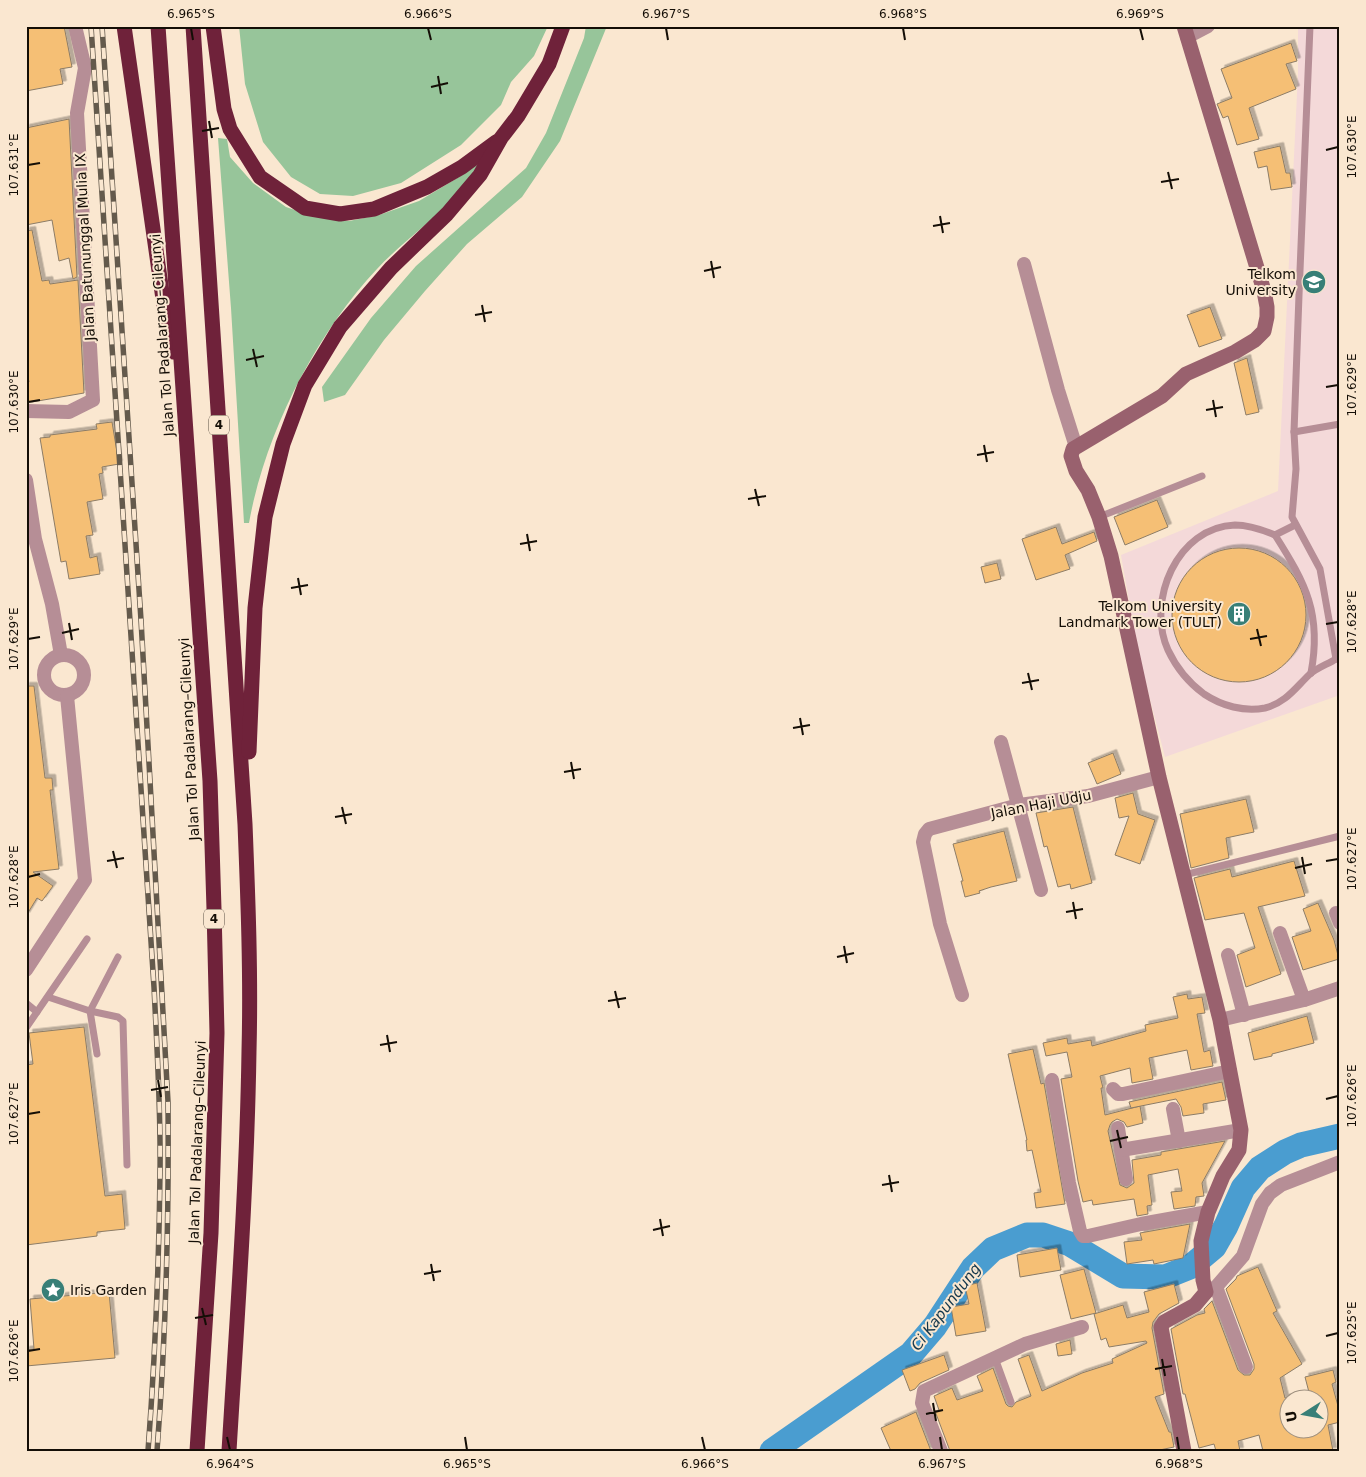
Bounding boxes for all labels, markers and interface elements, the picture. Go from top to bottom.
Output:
text: 6.965°S [167,7,215,21]
text: 6.966°S [404,7,452,21]
text: 6.967°S [642,7,690,21]
text: 6.968°S [879,7,927,21]
text: 6.969°S [1116,7,1164,21]
text: 107.630°E [1345,115,1359,179]
text: 107.631°E [7,133,21,197]
street label: Jalan Batununggal Mulia IX [72,152,98,342]
street label: Jalan Tol Padalarang–Cileunyi [147,233,177,438]
place label: Telkom University [1225,266,1296,298]
school or university icon: Telkom University [1301,269,1327,295]
text: 107.629°E [1345,353,1359,417]
text: 107.630°E [7,370,21,434]
road number: 4 [209,416,229,434]
text: 107.628°E [1345,590,1359,654]
place label: Telkom University Landmark Tower (TULT) [1058,598,1222,630]
building icon: Telkom University Landmark Tower (TULT) [1226,601,1252,627]
text: 107.629°E [7,607,21,671]
street label: Jalan Tol Padalarang–Cileunyi [176,637,202,842]
street label: Jalan Haji Udju [989,786,1092,822]
text: 107.627°E [1345,827,1359,891]
text: 107.628°E [7,845,21,909]
road number: 4 [204,910,224,929]
street label: Jalan Tol Padalarang–Cileunyi [185,1040,209,1245]
text: 107.626°E [1345,1064,1359,1128]
text: 107.627°E [7,1082,21,1146]
water label: Ci Kapundung [907,1260,985,1354]
place icon: Iris Garden [40,1277,66,1303]
place label: Iris Garden [70,1282,147,1298]
text: 107.625°E [1345,1301,1359,1365]
text: 107.626°E [7,1319,21,1383]
north arrow [1278,1390,1328,1440]
text: U [1282,1409,1300,1424]
text: 6.964°S [206,1457,254,1471]
text: 6.965°S [443,1457,491,1471]
text: 6.966°S [681,1457,729,1471]
text: 6.967°S [918,1457,966,1471]
text: 6.968°S [1155,1457,1203,1471]

